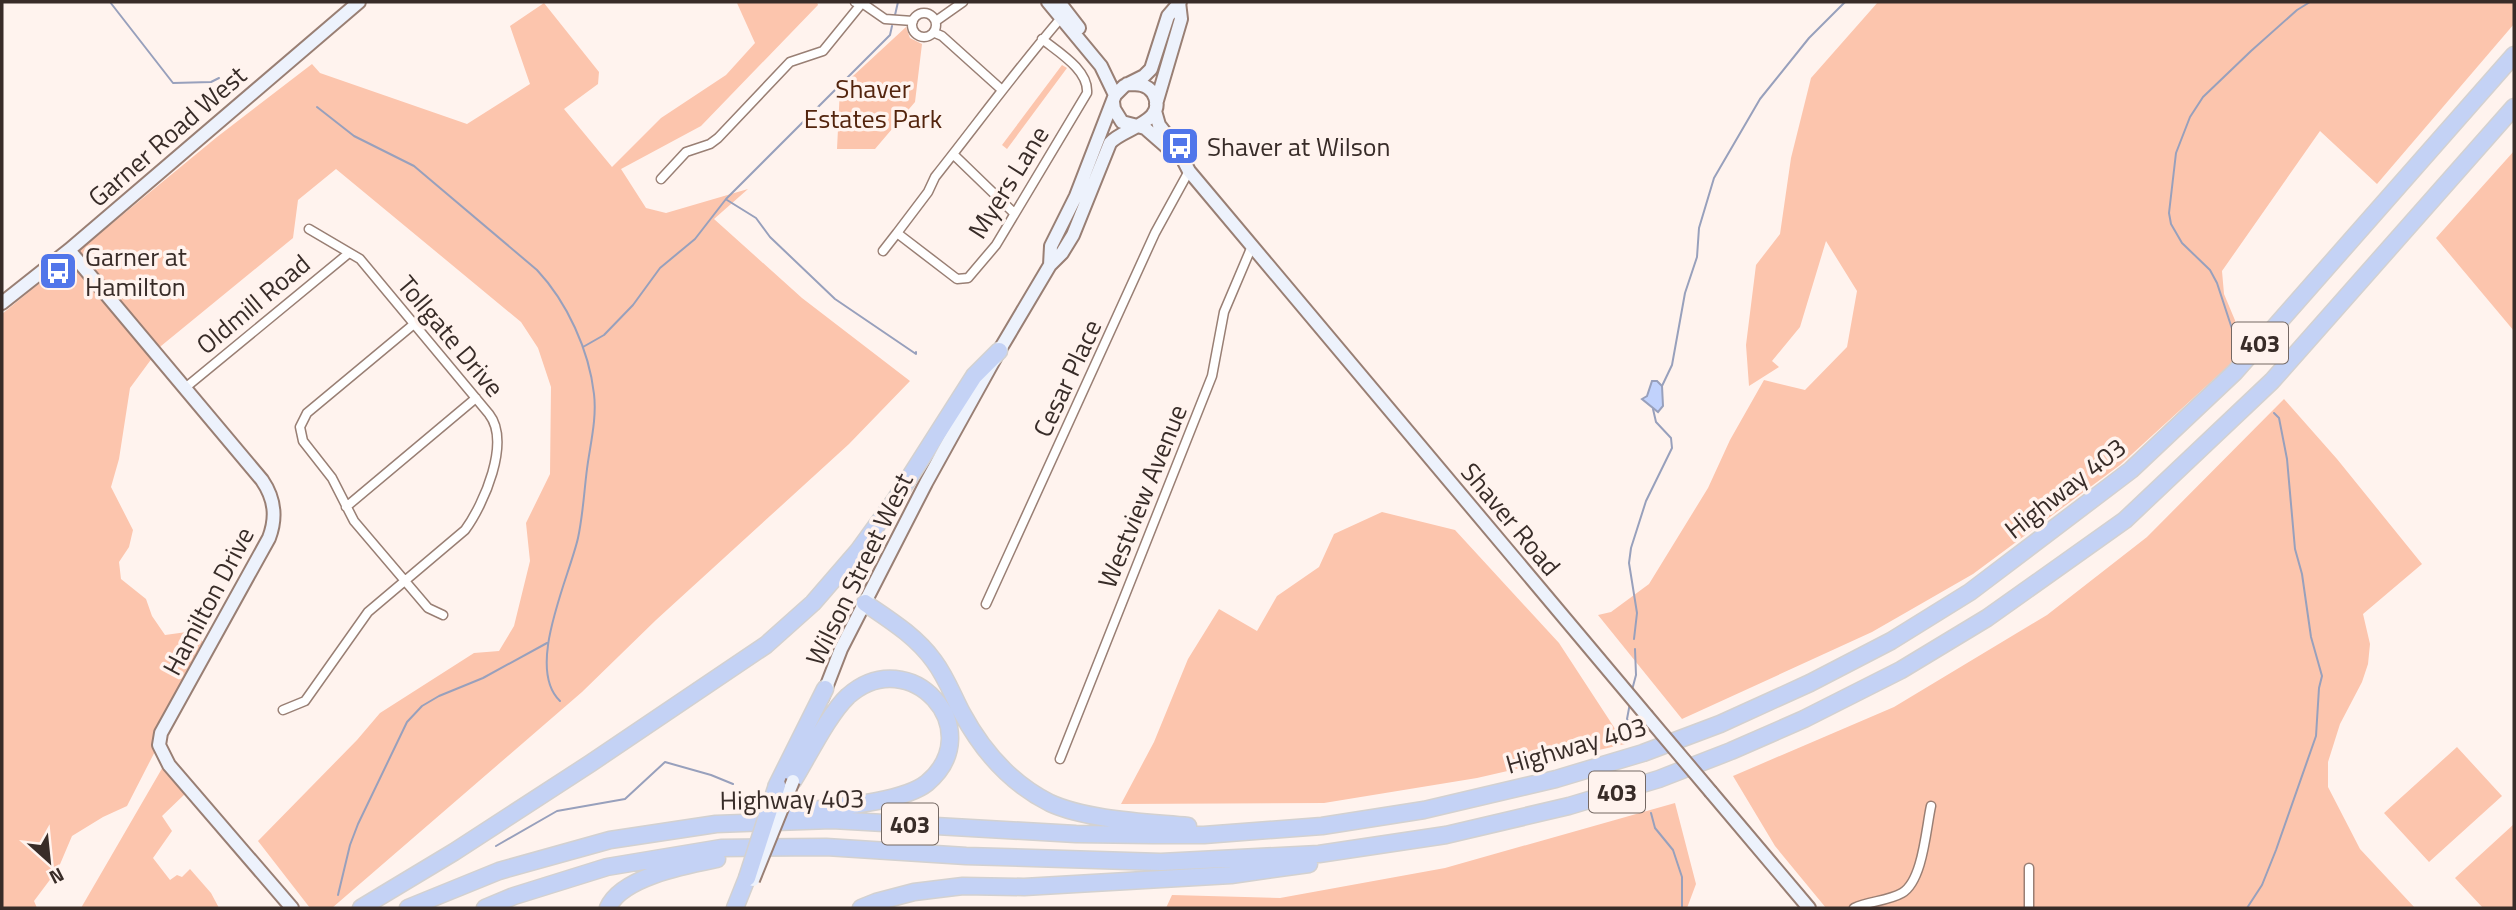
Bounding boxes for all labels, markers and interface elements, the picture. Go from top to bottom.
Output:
street label: Garner Road West [79,56,255,216]
park label: Shaver Estates Park [804,69,942,138]
street label: Myers Lane [958,118,1058,246]
bus stop icon: Shaver at Wilson [1159,125,1201,167]
place label: Shaver at Wilson [1207,127,1390,166]
place label: Garner at Hamilton [85,237,187,306]
street label: Oldmill Road [187,245,319,363]
bus stop icon: Garner at Hamilton [37,250,79,292]
street label: Tollgate Drive [388,267,514,405]
street label: Cesar Place [1023,313,1111,443]
road number: 403 [2232,322,2288,364]
street label: Westview Avenue [1087,398,1197,594]
street label: Highway 403 [1996,428,2134,548]
street label: Shaver Road [1452,454,1570,584]
street label: Wilson Street West [795,466,923,672]
street label: Hamilton Drive [152,520,264,682]
street label: Highway 403 [1501,706,1651,784]
road number: 403 [1589,772,1645,812]
street label: Highway 403 [719,778,865,820]
road number: 403 [882,804,938,844]
north arrow [14,826,84,896]
text: N [44,861,69,893]

